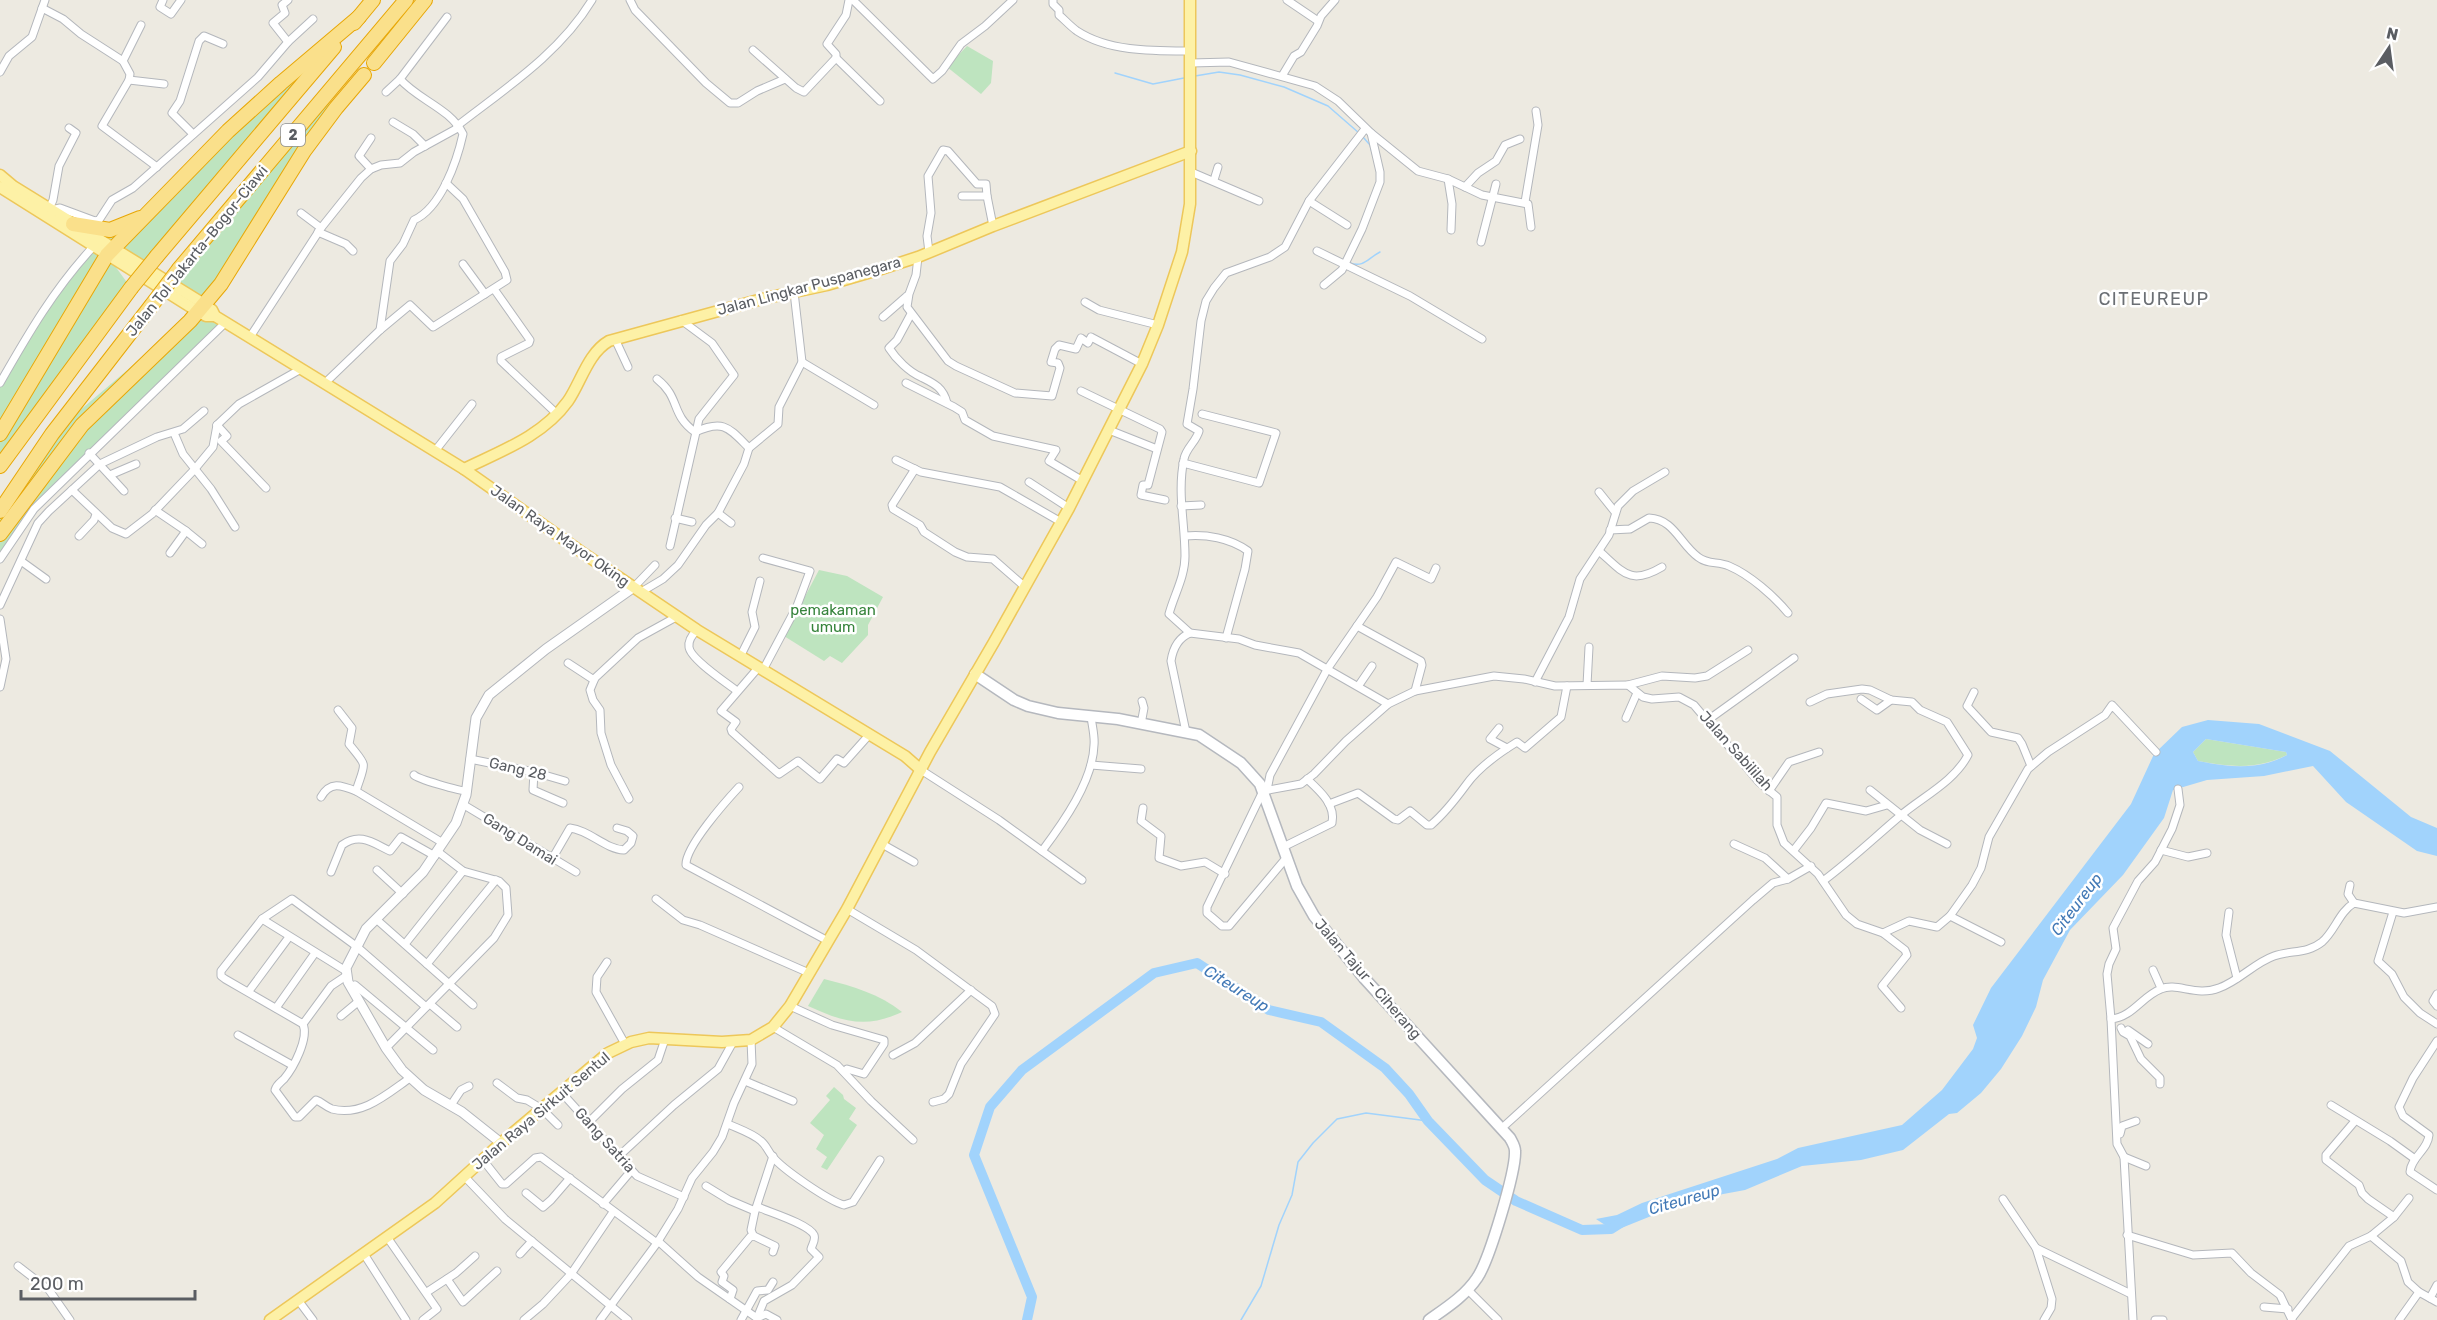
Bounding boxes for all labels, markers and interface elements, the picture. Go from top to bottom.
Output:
north arrow [2359,18,2419,78]
text: N [2385,23,2400,44]
road number: 2 [281,124,305,146]
street label: Jalan Tol Jakarta–Bogor–Ciawi [122,162,272,340]
street label: Jalan Lingkar Puspanegara [715,253,903,319]
district label: CITEUREUP [2098,288,2210,310]
street label: Jalan Raya Mayor Oking [487,481,633,591]
park label: pemakaman umum [790,601,876,636]
street label: Jalan Sabililah [1696,707,1776,795]
street label: Gang 28 [487,754,549,784]
street label: Gang Damai [480,809,560,869]
water label: Citeureup [2047,869,2106,939]
street label: Jalan Tajur - Ciherang [1311,915,1425,1043]
water label: Citeureup [1201,961,1273,1016]
street label: Jalan Raya Sirkuit Sentul [469,1048,613,1174]
street label: Gang Satria [571,1104,639,1176]
water label: Citeureup [1646,1180,1722,1219]
scale bar [21,1263,195,1301]
text: 200 m [30,1273,84,1295]

